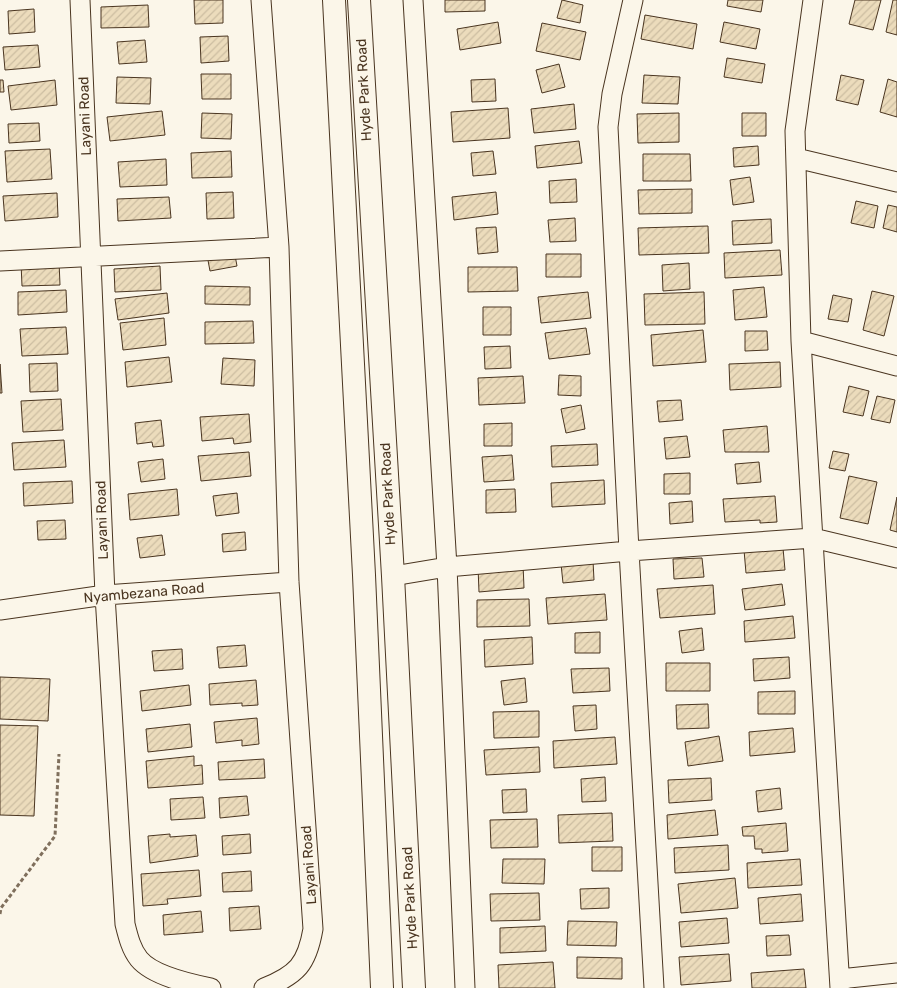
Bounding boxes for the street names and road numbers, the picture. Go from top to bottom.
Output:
street label: Hyde Park Road [353,38,375,142]
street label: Layani Road [75,76,95,156]
street label: Hyde Park Road [377,442,399,546]
street label: Layani Road [92,480,112,560]
street label: Nyambezana Road [83,579,205,607]
street label: Layani Road [298,825,320,905]
street label: Hyde Park Road [399,846,421,950]

